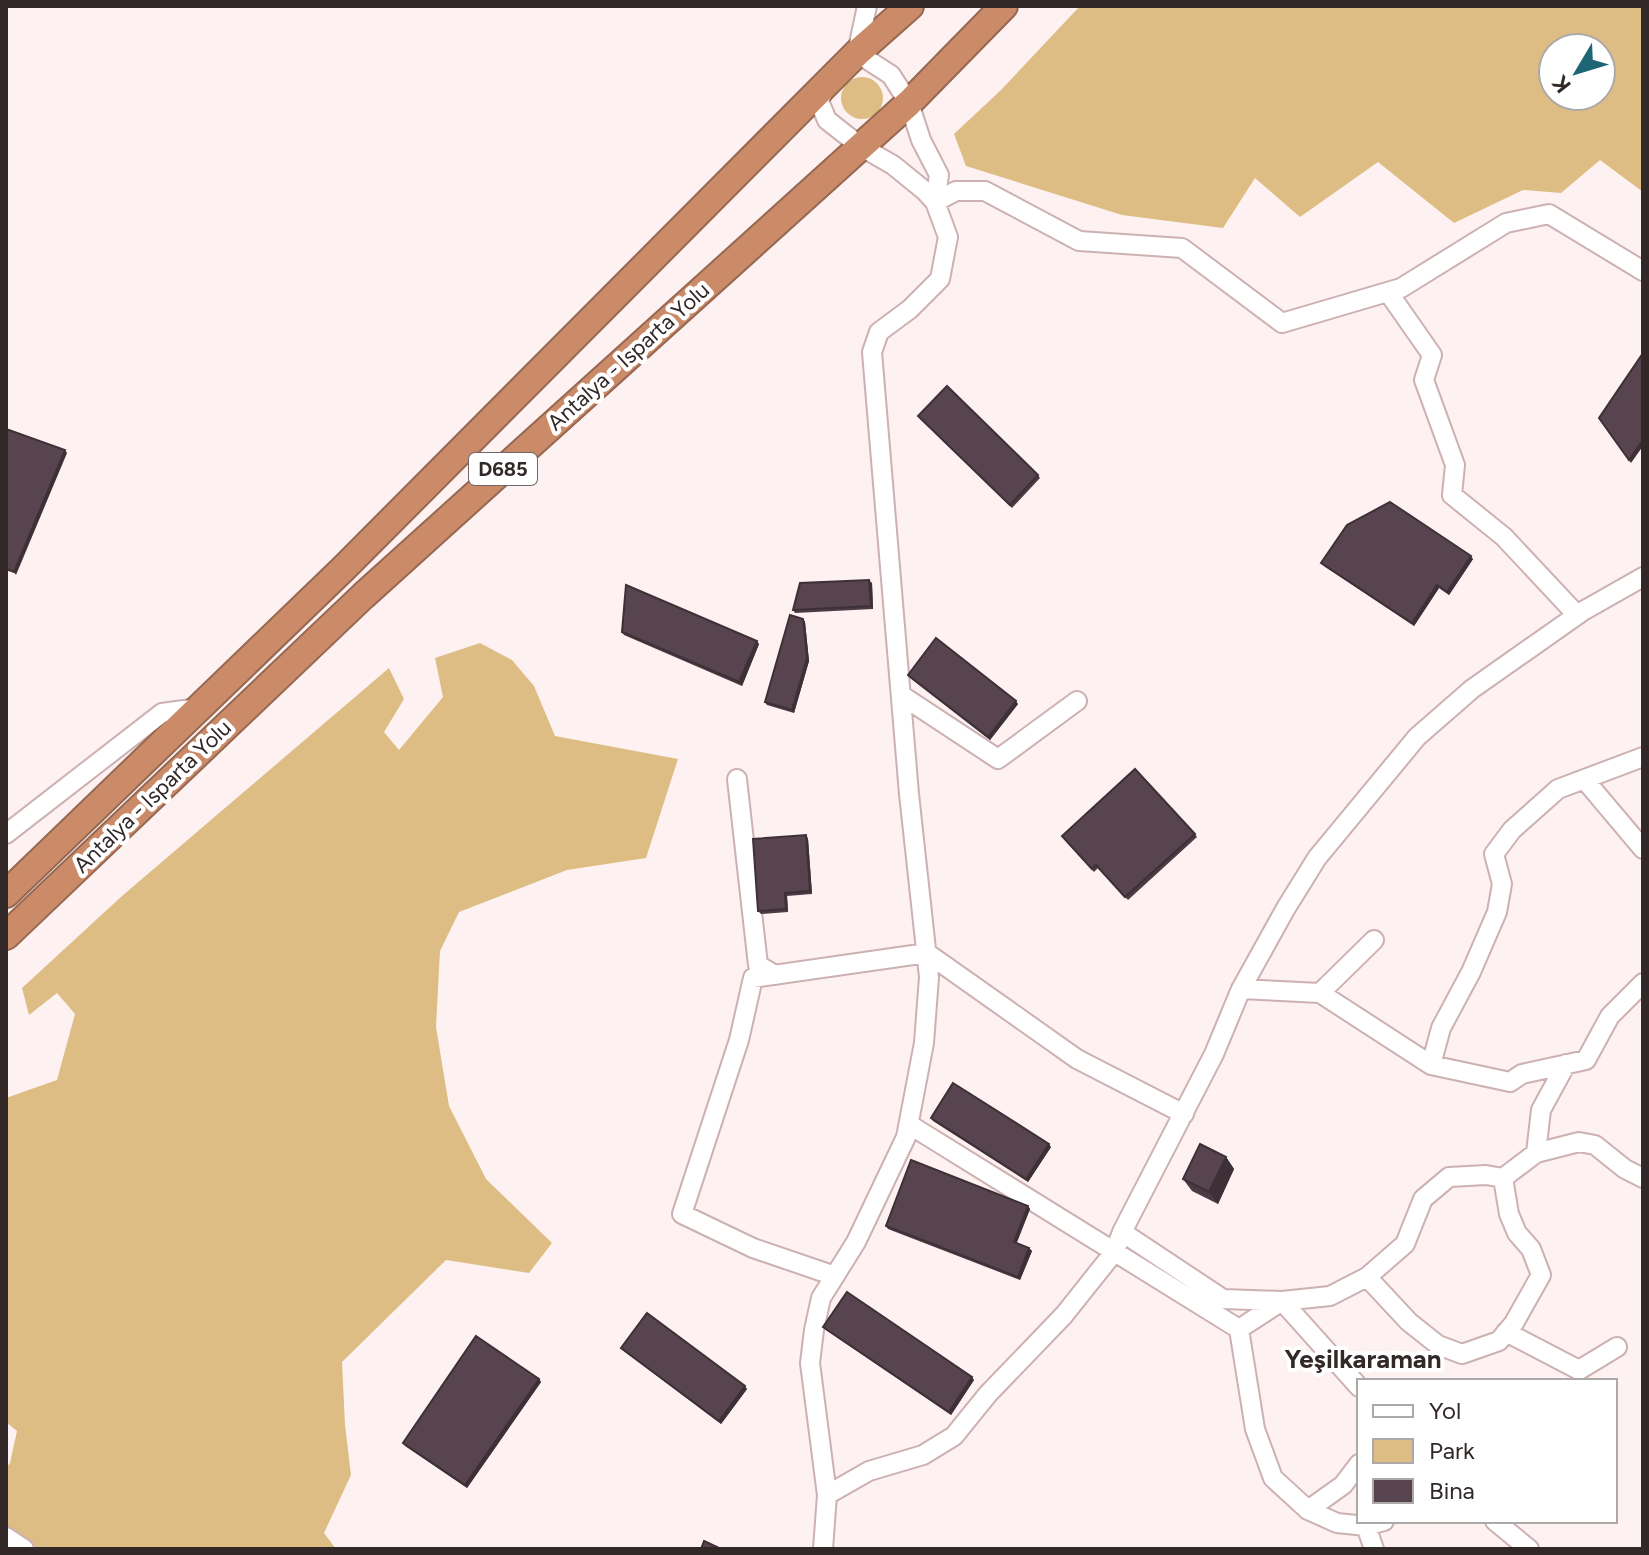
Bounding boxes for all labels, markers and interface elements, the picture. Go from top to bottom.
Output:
north arrow [1537,32,1617,112]
text: K [1546,70,1577,98]
street label: Antalya - Isparta Yolu [542,277,715,436]
road number: D685 [469,453,537,485]
street label: Antalya - Isparta Yolu [68,714,237,879]
district label: Yeşilkaraman [1285,1343,1441,1375]
legend [1357,1379,1617,1523]
text: Yol [1429,1396,1461,1425]
text: Park [1429,1436,1475,1465]
text: Bina [1429,1476,1475,1505]

